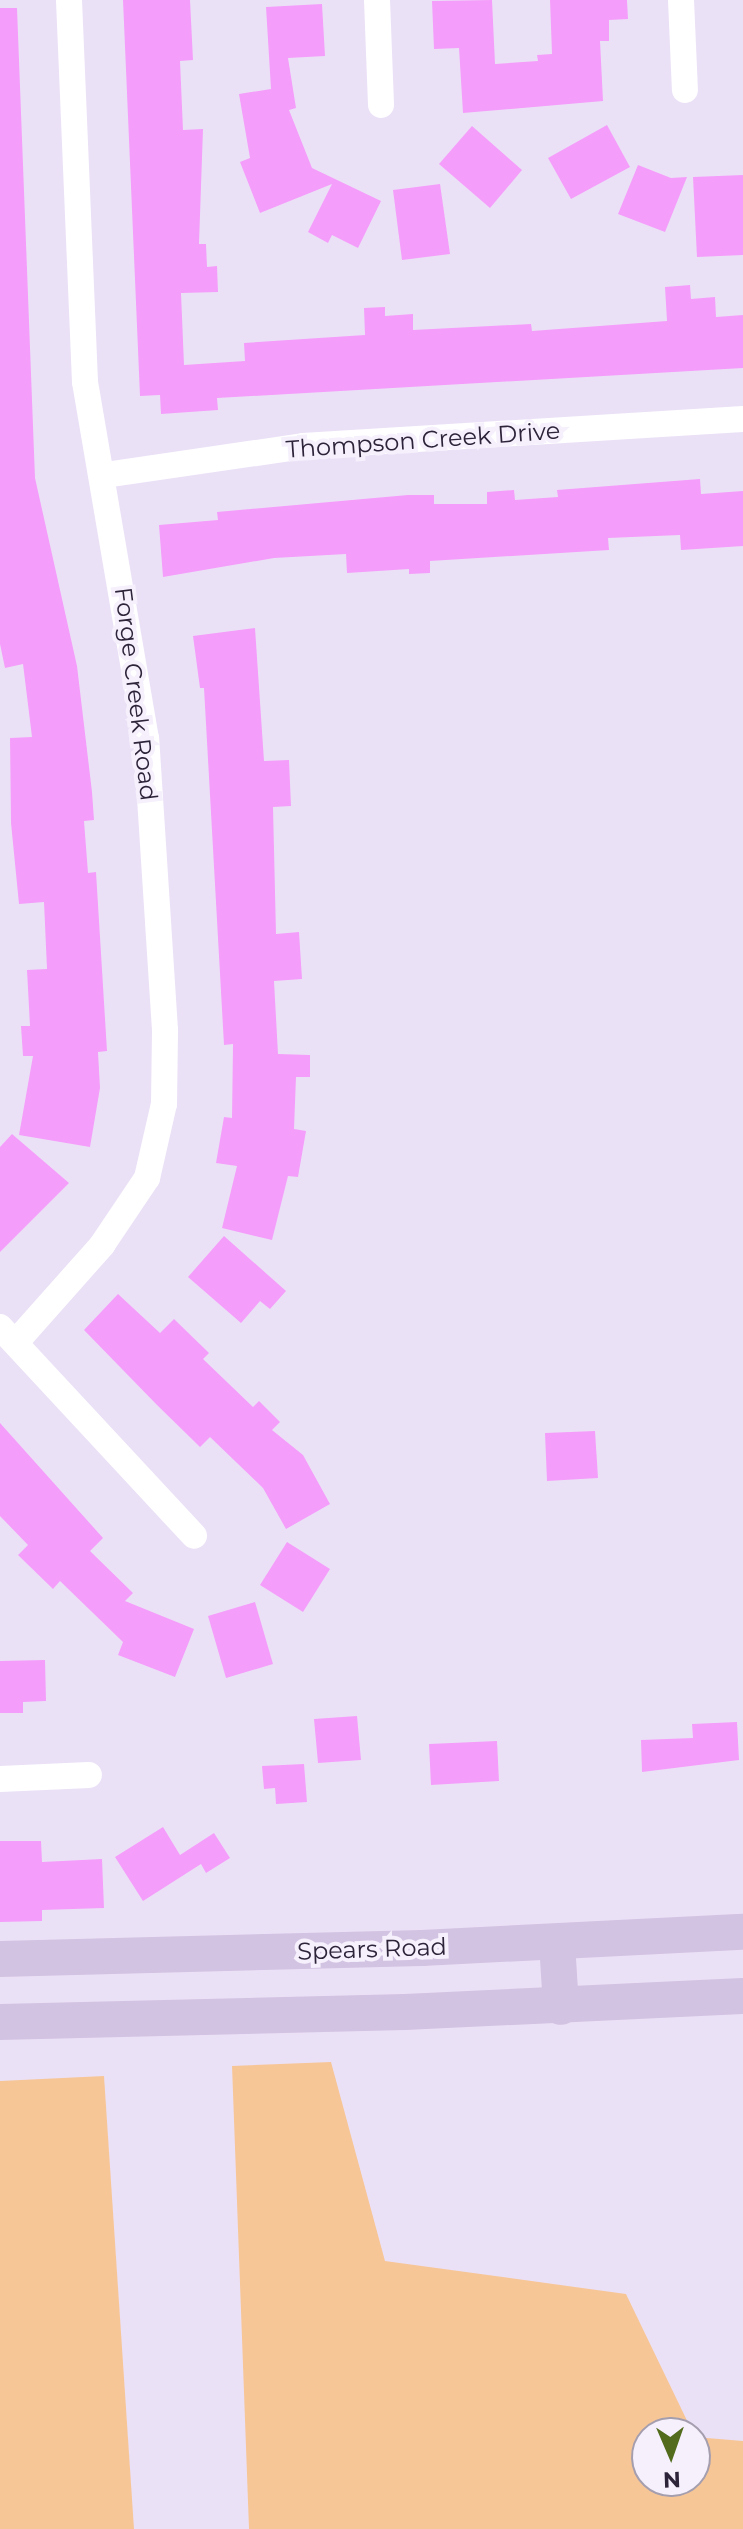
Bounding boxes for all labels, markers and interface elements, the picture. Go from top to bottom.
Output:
street label: Thompson Creek Drive [285,416,561,464]
street label: Forge Creek Road [109,586,163,802]
street label: Spears Road [297,1932,447,1966]
north arrow [631,2417,711,2497]
text: N [662,2466,681,2493]

